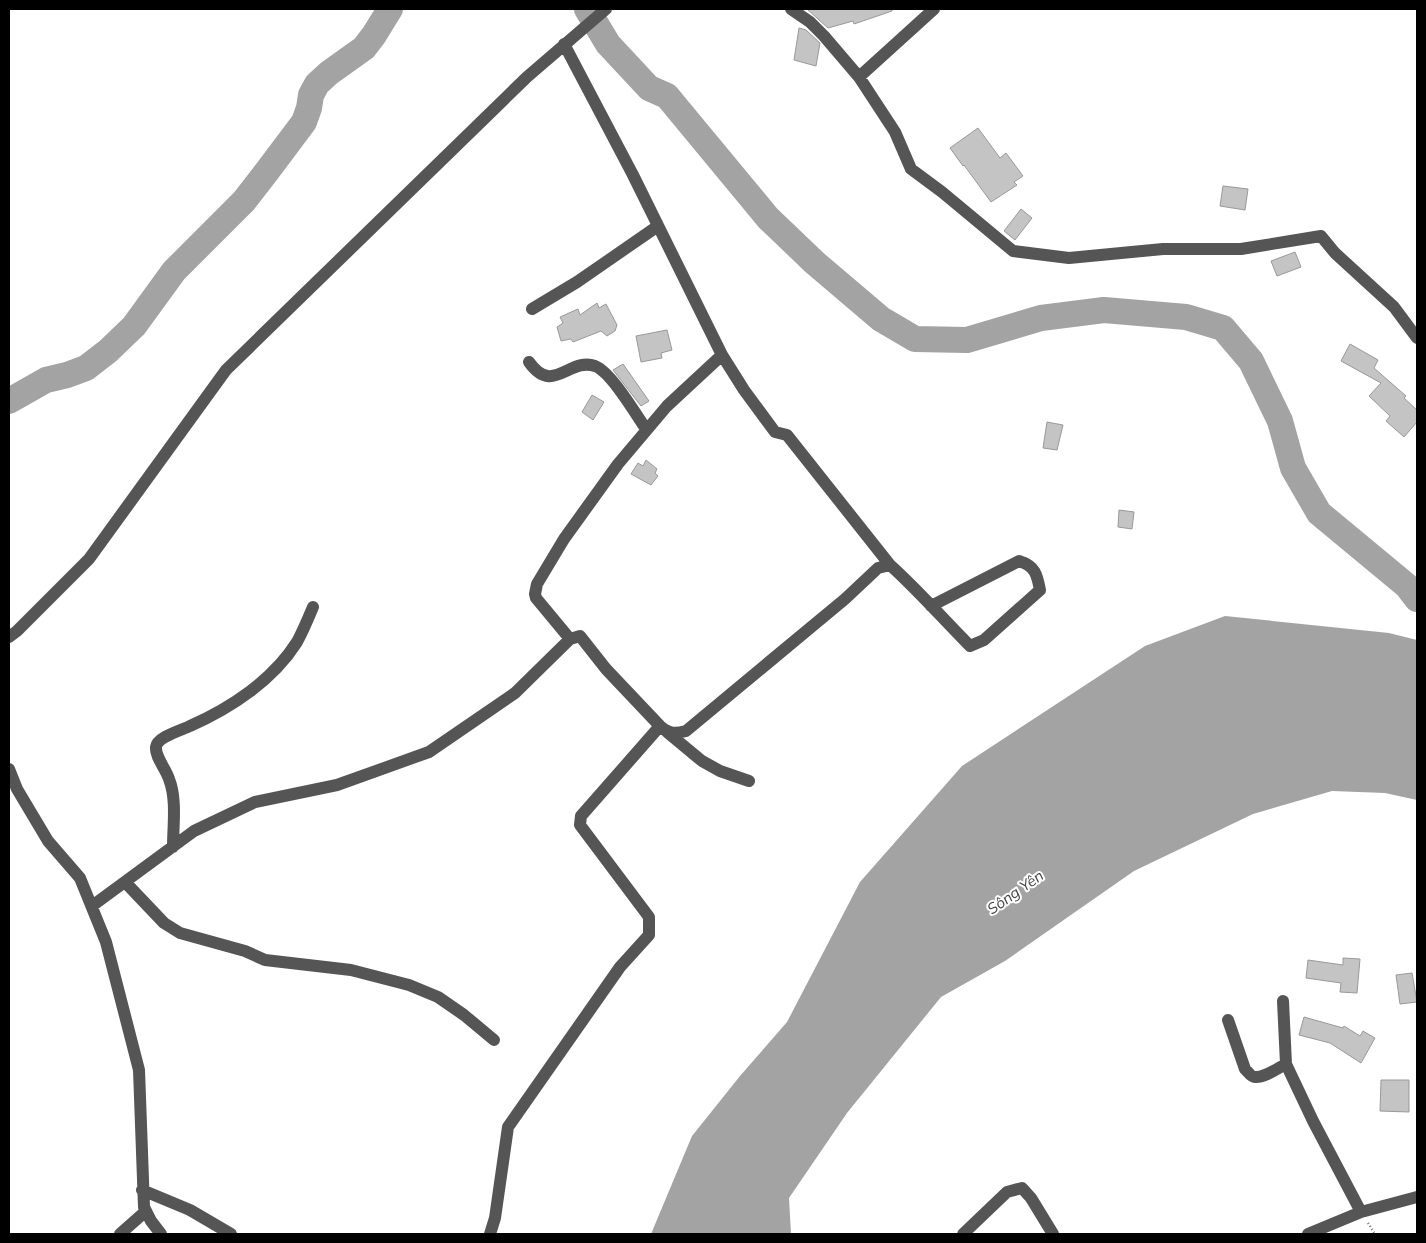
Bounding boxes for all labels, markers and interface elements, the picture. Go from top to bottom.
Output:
water label: Sông Yên [983,866,1047,918]

